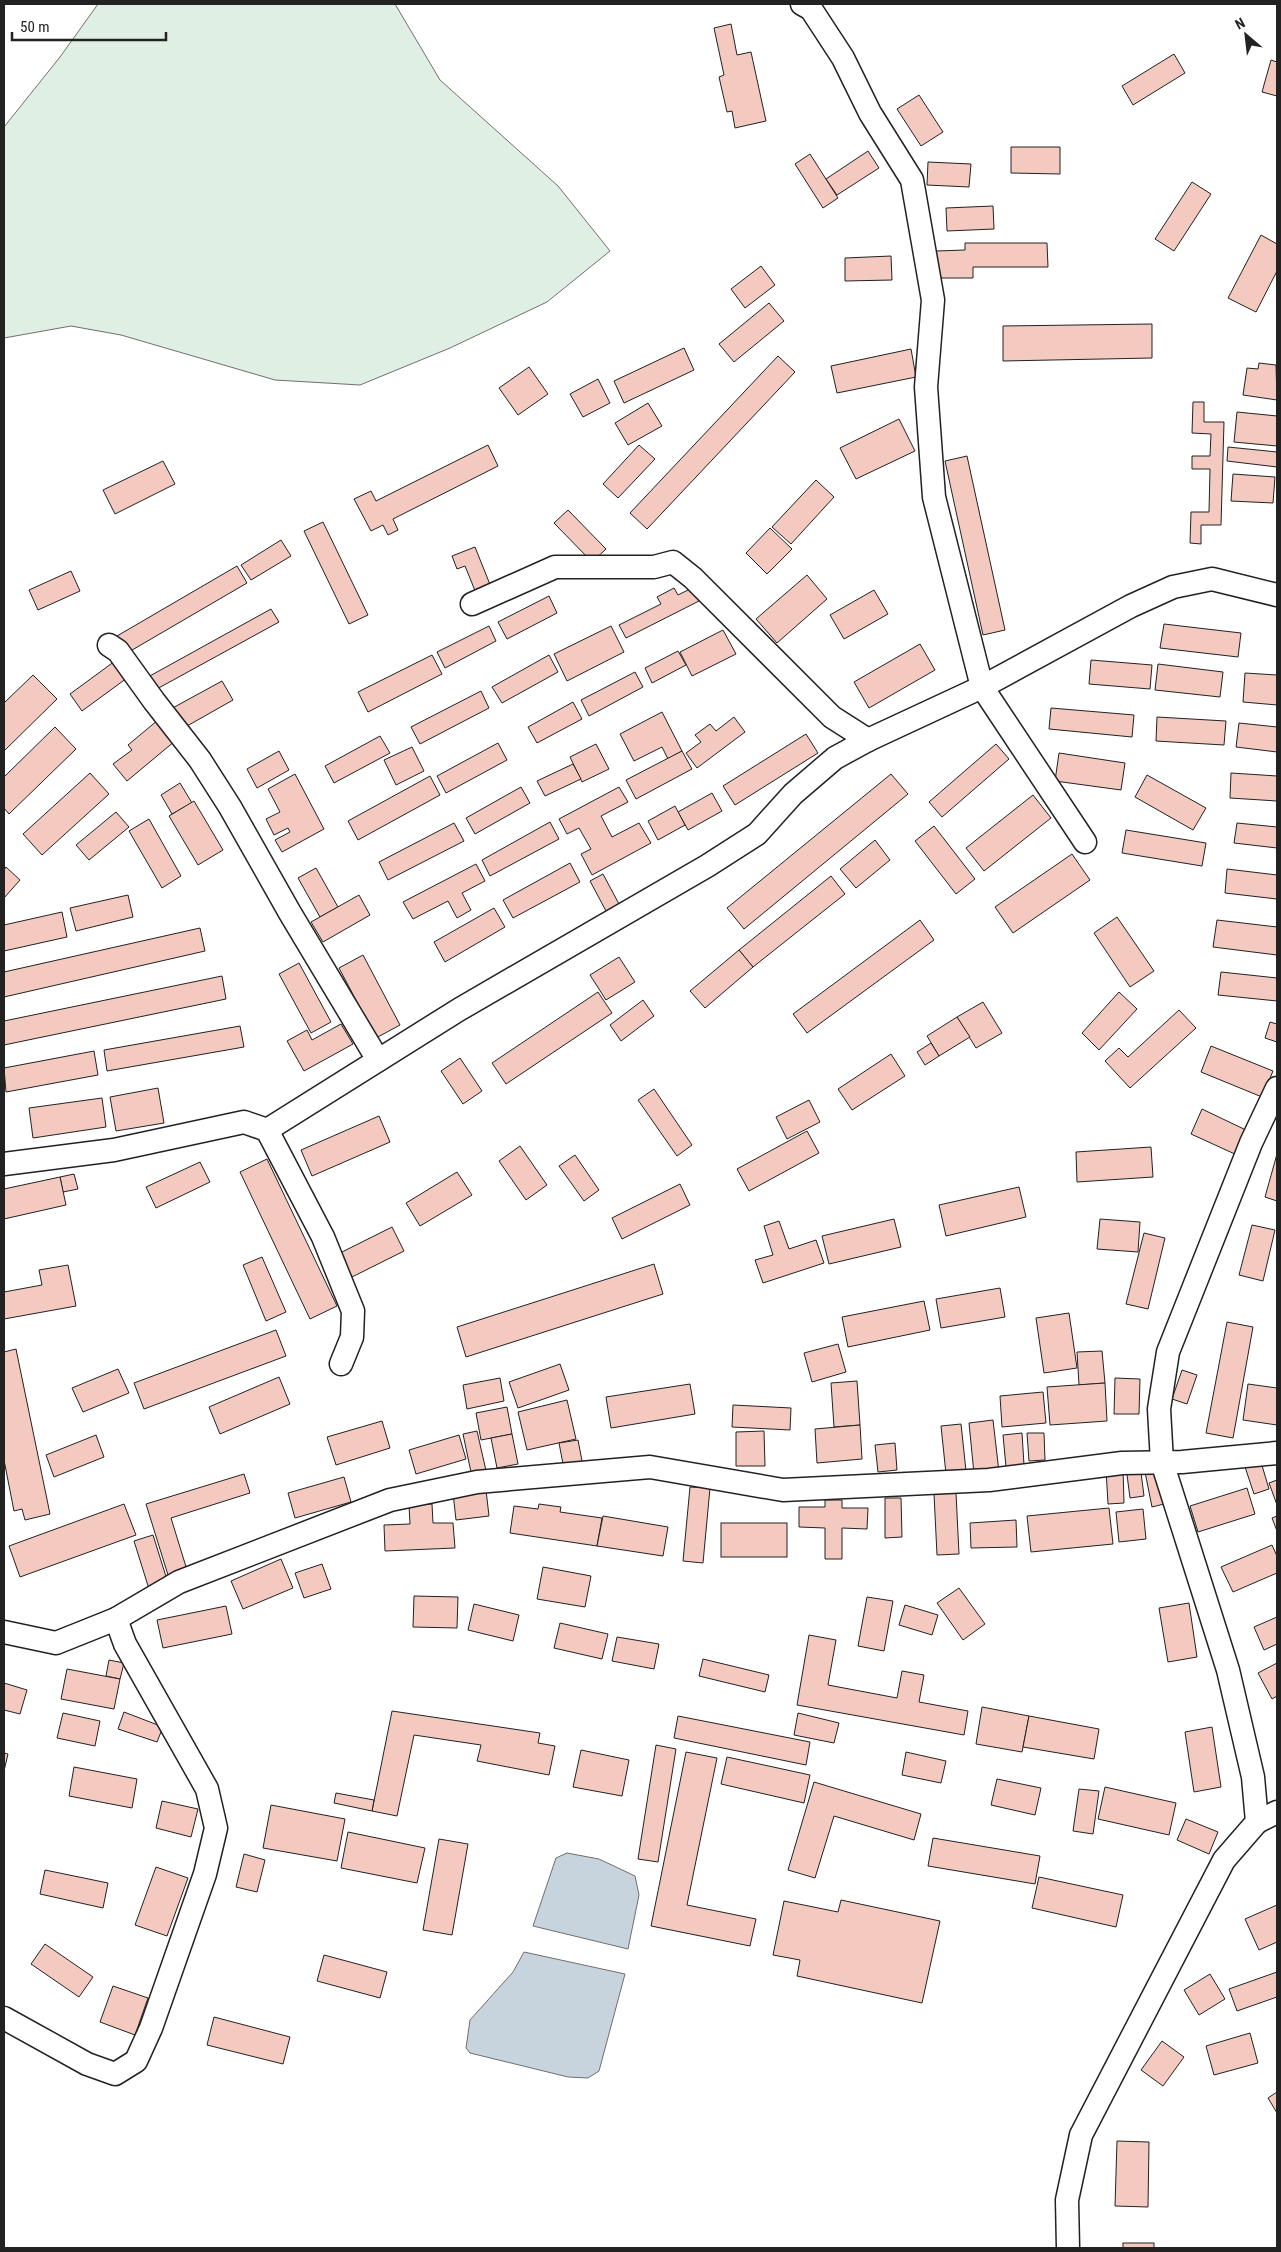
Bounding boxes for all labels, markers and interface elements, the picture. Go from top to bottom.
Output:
scale bar [12,10,166,42]
north arrow [1221,10,1271,60]
text: N [1232,14,1247,33]
text: 50 m [20,18,50,36]

